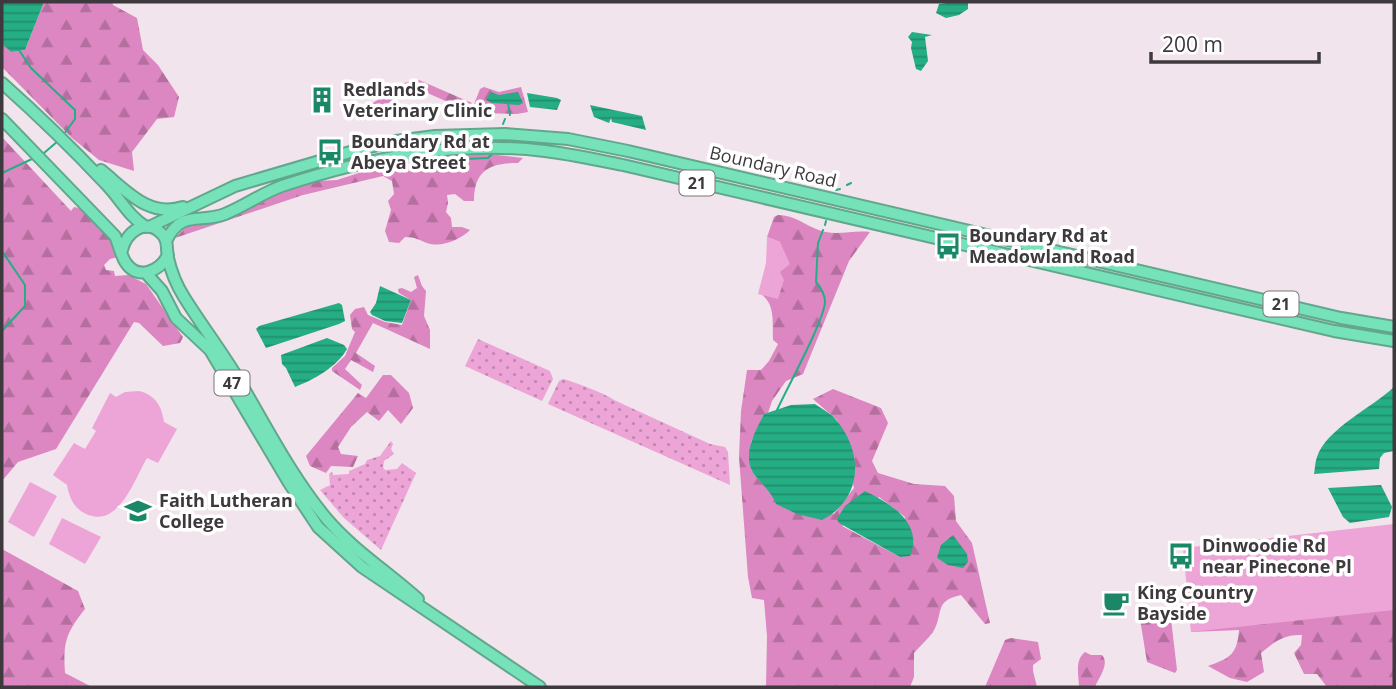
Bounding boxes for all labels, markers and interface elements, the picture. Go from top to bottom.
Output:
scale bar [1151,21,1319,65]
text: 200 m [1162,30,1223,58]
place label: Redlands Veterinary Clinic [343,77,492,122]
building icon: Redlands Veterinary Clinic [307,85,337,115]
place label: Boundary Rd at Abeya Street [351,129,490,174]
bus stop icon: Boundary Rd at Abeya Street [315,137,345,167]
street label: Boundary Road [707,140,839,192]
road number: 21 [680,170,714,196]
place label: Boundary Rd at Meadowland Road [969,223,1135,268]
bus stop icon: Boundary Rd at Meadowland Road [933,231,963,261]
road number: 21 [1264,292,1298,316]
road number: 47 [215,370,250,396]
place label: Faith Lutheran College [159,488,293,533]
school or university icon: Faith Lutheran College [123,496,153,526]
place label: Dinwoodie Rd near Pinecone Pl [1202,533,1352,578]
bus stop icon: Dinwoodie Rd near Pinecone Pl [1166,541,1196,571]
place label: King Country Bayside [1137,580,1254,625]
cafe icon: King Country Bayside [1101,588,1131,618]

